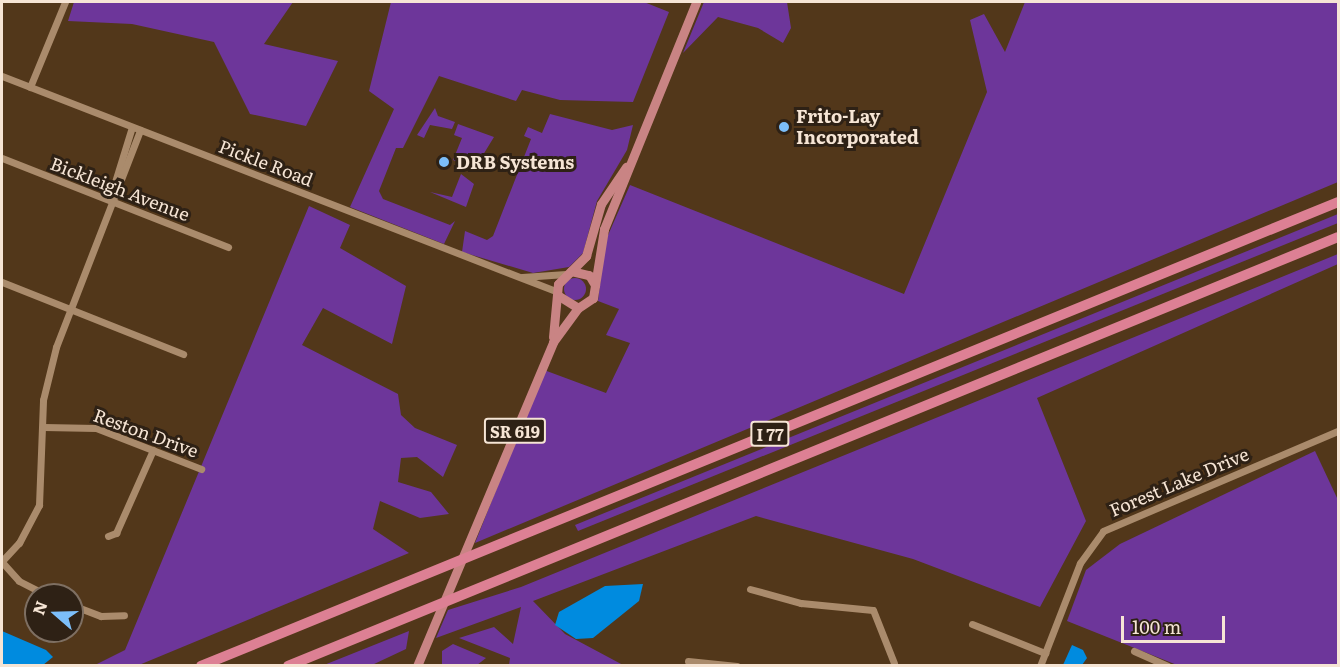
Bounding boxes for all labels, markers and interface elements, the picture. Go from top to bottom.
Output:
place label: Frito-Lay Incorporated [796,106,919,148]
marker: Frito-Lay Incorporated [777,120,791,134]
street label: Pickle Road [216,135,316,191]
place label: DRB Systems [456,151,574,173]
street label: Bickleigh Avenue [47,152,193,226]
marker: DRB Systems [437,155,451,169]
street label: Reston Drive [91,404,201,462]
road number: SR 619 [484,418,546,444]
road number: I 77 [749,421,791,447]
street label: Forest Lake Drive [1106,443,1252,521]
north arrow [24,583,84,643]
text: N [25,597,53,618]
scale bar [1124,604,1228,642]
text: 100 m [1132,613,1181,640]

